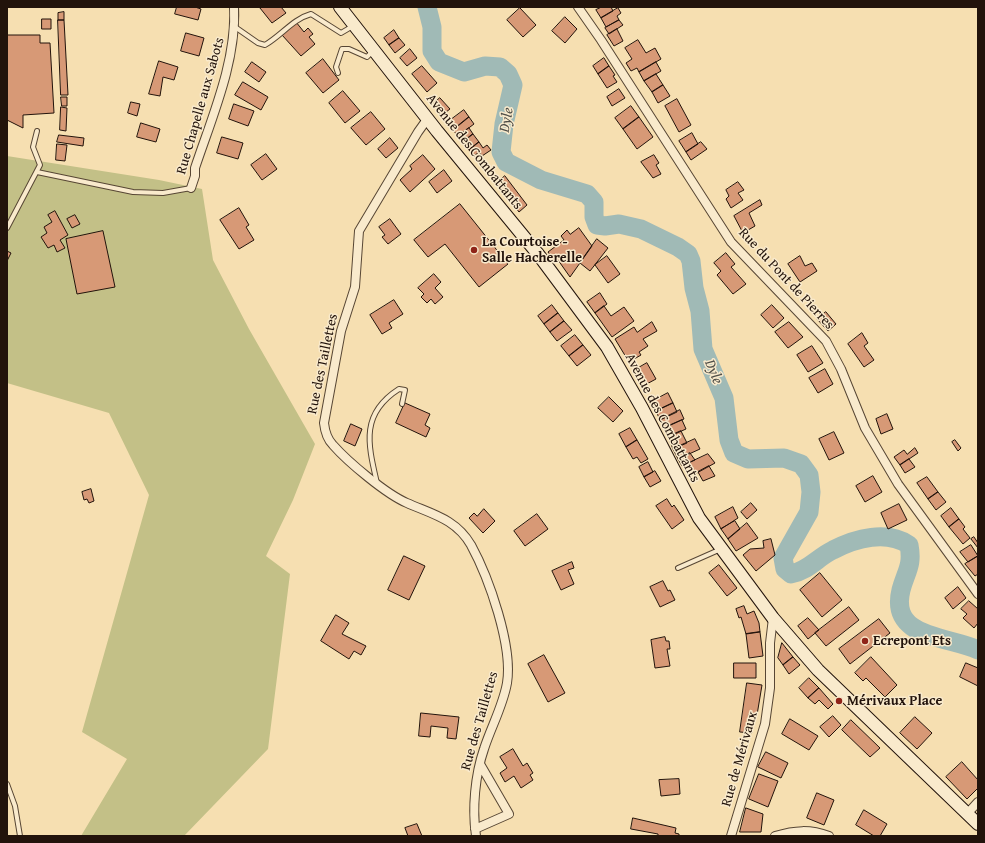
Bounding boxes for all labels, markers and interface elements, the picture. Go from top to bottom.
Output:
street label: Rue Chapelle aux Sabots [173,36,229,176]
street label: Avenue des Combattants [422,91,526,213]
water label: Dyle [496,106,518,134]
street label: Rue du Pont de Pierres [735,225,837,333]
place label: La Courtoise - Salle Hacherelle [482,234,582,266]
marker: La Courtoise - Salle Hacherelle [469,245,479,255]
street label: Rue des Taillettes [304,312,342,416]
street label: Avenue des Combattants [621,351,703,485]
water label: Dyle [700,357,726,387]
place label: Ecrepont Ets [873,633,951,649]
marker: Ecrepont Ets [860,636,870,646]
street label: Rue des Taillettes [458,670,502,772]
place label: Mérivaux Place [847,693,942,709]
marker: Mérivaux Place [834,696,844,706]
street label: Rue de Mérivaux [718,710,762,808]

